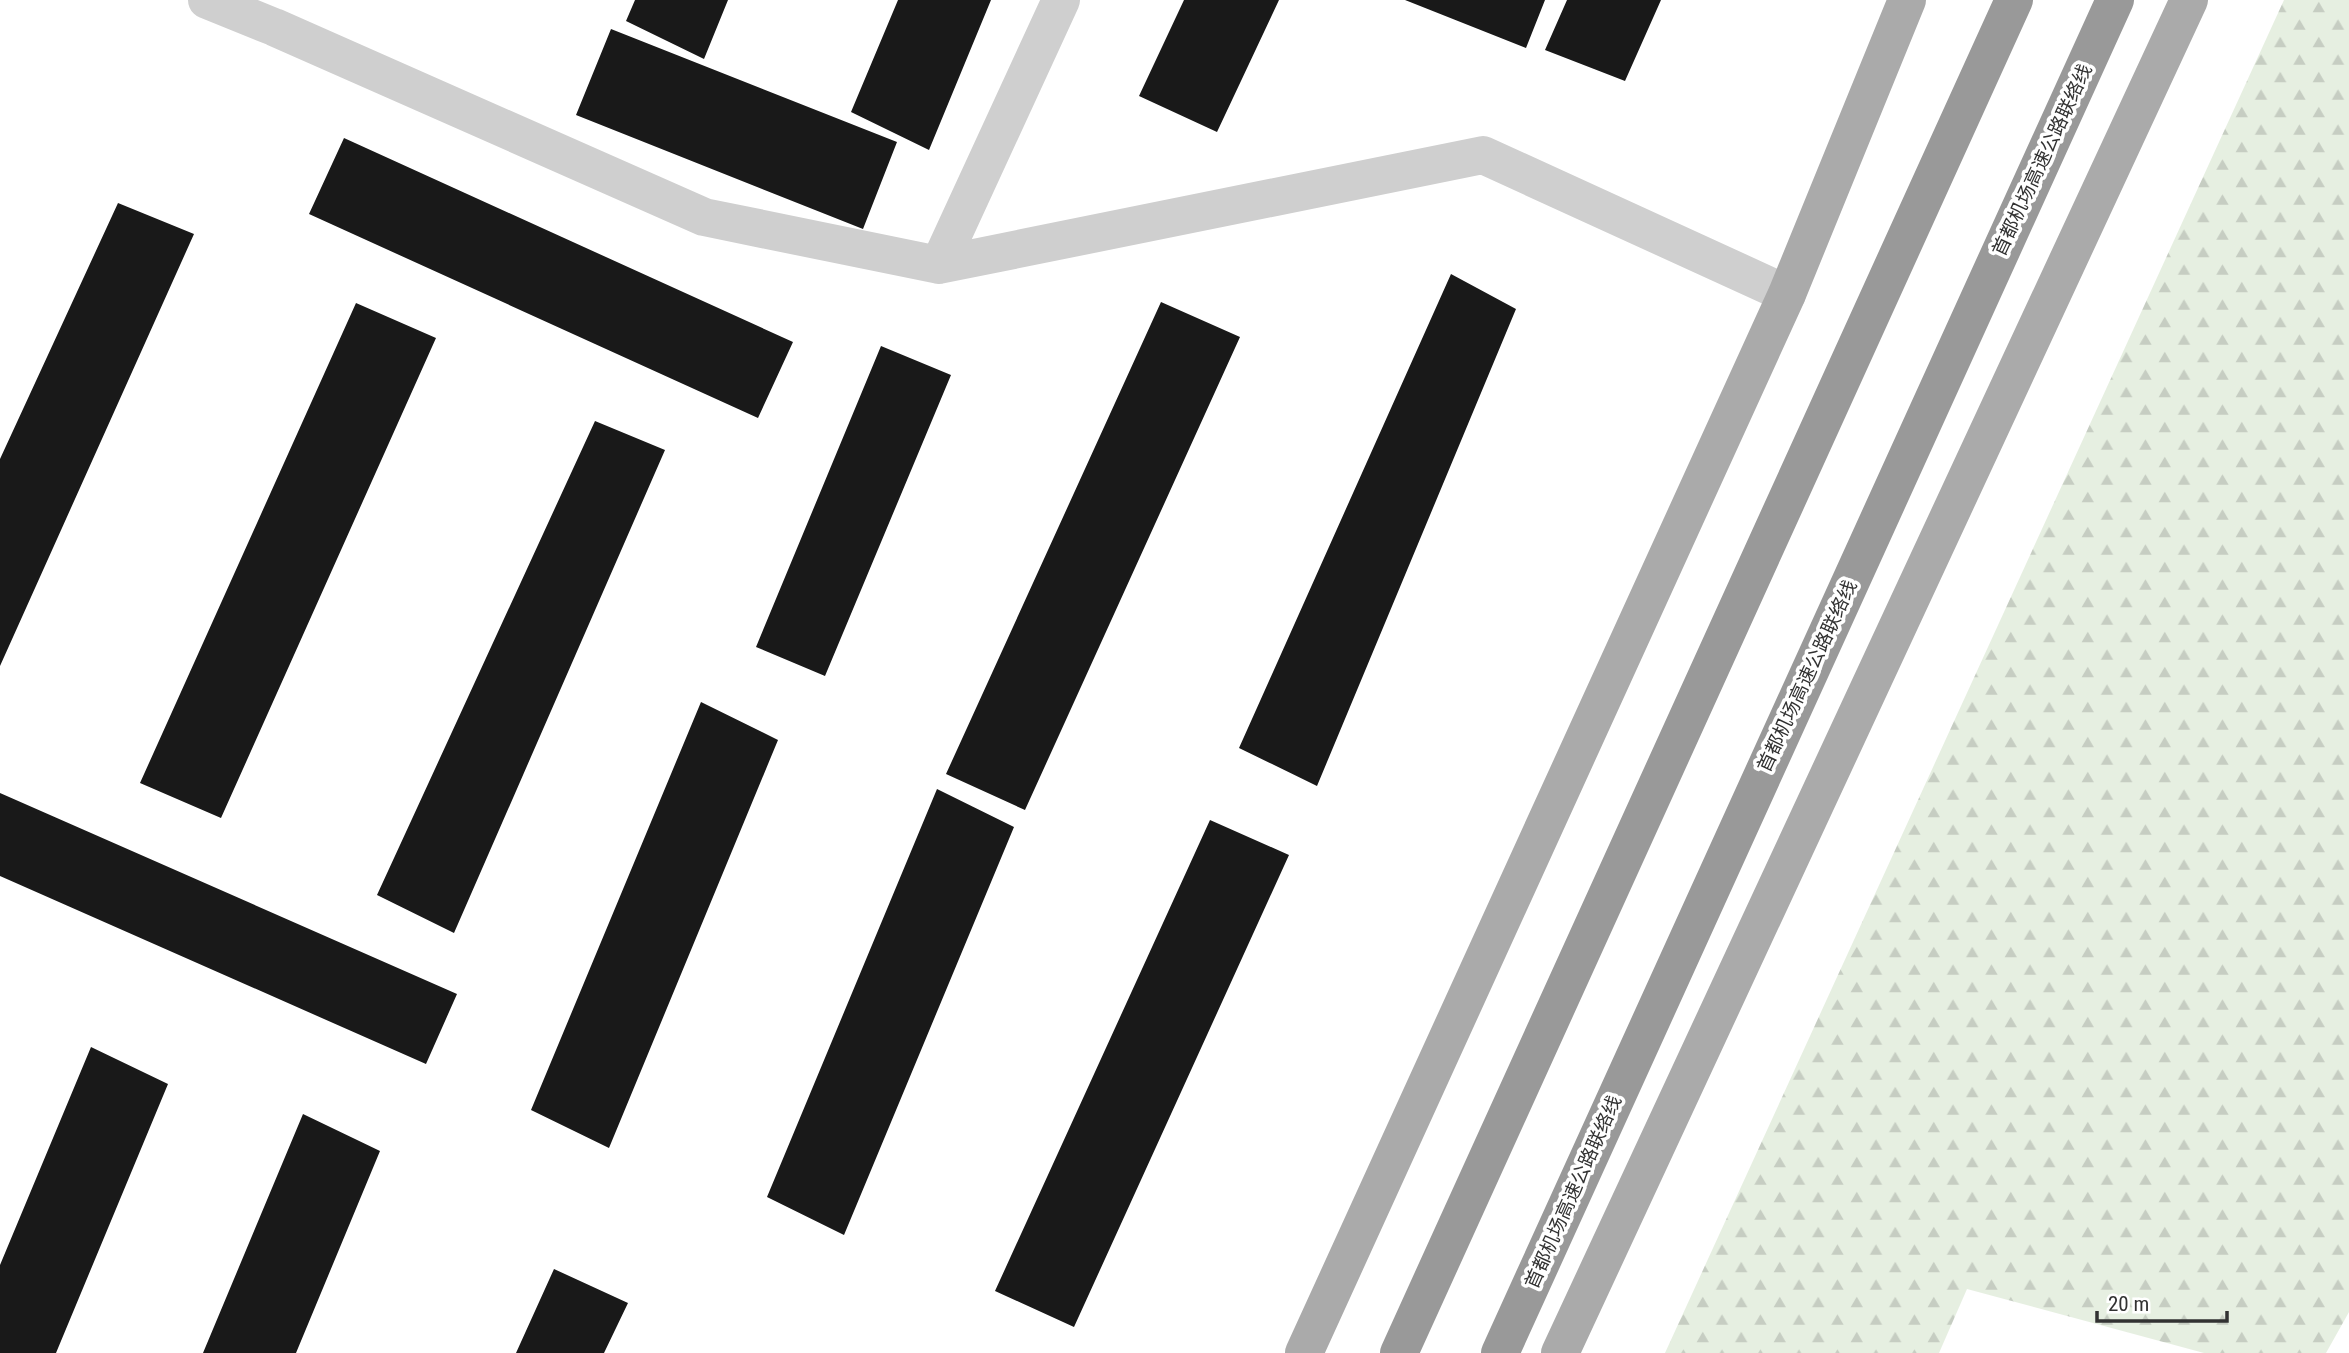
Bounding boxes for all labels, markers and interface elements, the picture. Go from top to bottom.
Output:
street label: 首都机场高速公路联络线 [1987,60,2097,260]
street label: 首都机场高速公路联络线 [1752,576,1862,776]
street label: 首都机场高速公路联络线 [1520,1092,1626,1292]
scale bar [2097,1280,2226,1324]
text: 20 m [2108,1292,2149,1316]

